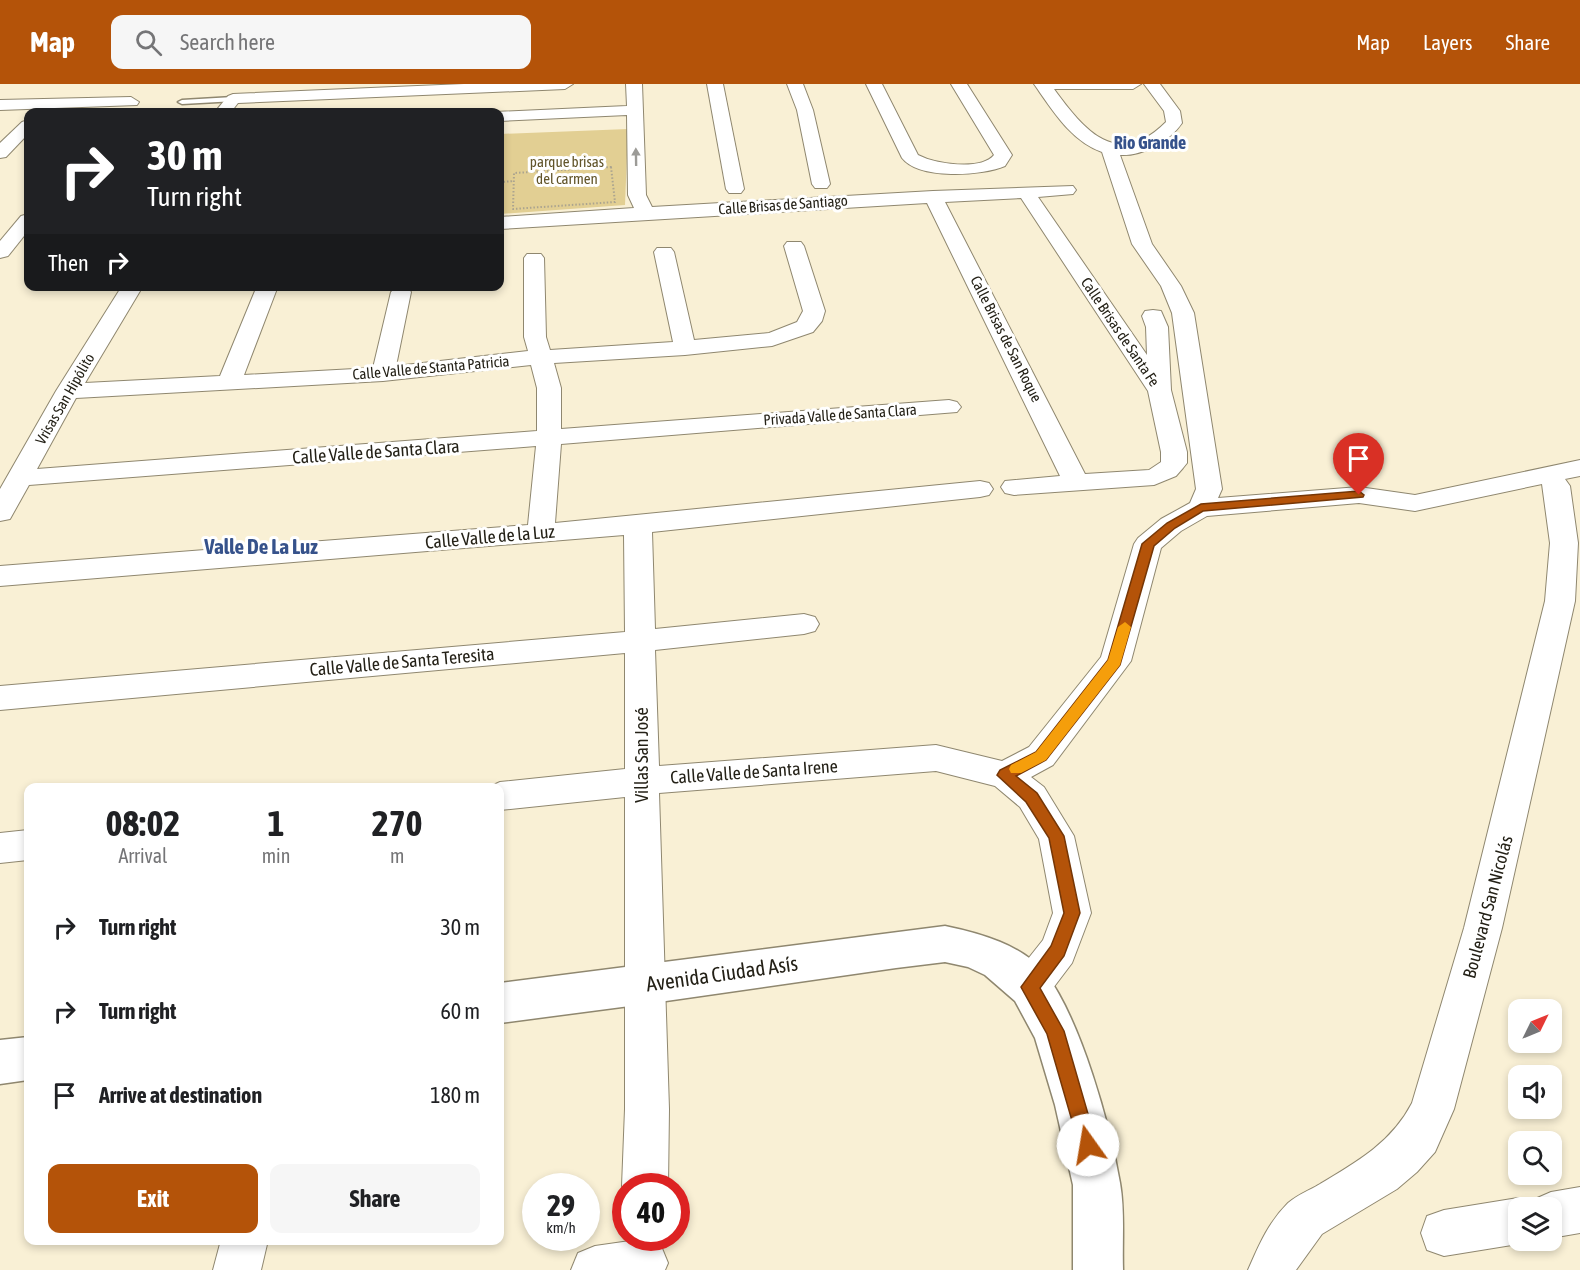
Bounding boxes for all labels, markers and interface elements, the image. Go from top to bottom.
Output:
search box [111,15,531,69]
text: Map [30,26,75,58]
icon: search [132,26,165,59]
text: Search here [180,29,275,55]
text: Map [1356,30,1390,54]
text: Layers [1423,30,1473,54]
text: Share [1506,30,1550,54]
text: 30 m [147,131,222,179]
icon: right [48,132,126,210]
district label: Rio Grande [1114,132,1186,153]
one-way arrow [631,147,641,166]
park label: parque brisas del carmen [530,153,604,187]
text: Turn right [147,181,242,212]
street label: Calle Brisas de Santiago [718,192,848,217]
icon: right [101,246,134,279]
text: Then [48,250,89,276]
street label: Calle Brisas de San Roque [967,273,1046,405]
street label: Calle Brisas de Santa Fe [1078,274,1163,389]
street label: Vrisas San Hipólito [32,350,98,447]
street label: Calle Valle de Stanta Patricia [352,352,510,383]
street label: Privada Valle de Santa Clara [763,401,917,428]
pin [1333,433,1384,495]
street label: Calle Valle de Santa Clara [292,435,460,468]
icon: arrive [1342,442,1375,475]
street label: Calle Valle de la Luz [424,520,556,553]
district label: Valle De La Luz [203,534,318,558]
street label: Calle Valle de Santa Teresita [309,643,495,680]
street label: Villas San José [631,707,652,803]
street label: Calle Valle de Santa Irene [669,755,838,788]
text: 08:02 [105,802,180,844]
text: 1 [268,802,284,844]
text: 270 [372,802,423,844]
street label: Boulevard San Nicolás [1458,833,1517,980]
text: Arrival [118,844,167,867]
text: min [262,844,290,867]
text: m [390,844,404,867]
icon: right [48,911,81,944]
text: Turn right [99,914,176,940]
text: 30 m [440,914,480,940]
street label: Avenida Ciudad Asís [645,950,799,996]
icon: right [48,995,81,1028]
text: Turn right [99,998,176,1024]
text: 60 m [440,998,480,1024]
north arrow [1508,999,1562,1053]
map controls [1508,999,1562,1251]
button: sound [1508,1065,1562,1119]
icon: arrive [48,1079,81,1112]
text: Arrive at destination [99,1082,262,1108]
text: 180 m [430,1082,480,1108]
position arrow [1056,1113,1120,1177]
button: search [1508,1131,1562,1185]
button: Exit [48,1164,258,1233]
button: Share [270,1164,480,1233]
speed limit sign: 40 [612,1173,690,1251]
text: 29 [547,1188,575,1222]
button: layers [1508,1197,1562,1251]
text: km/h [546,1219,576,1236]

